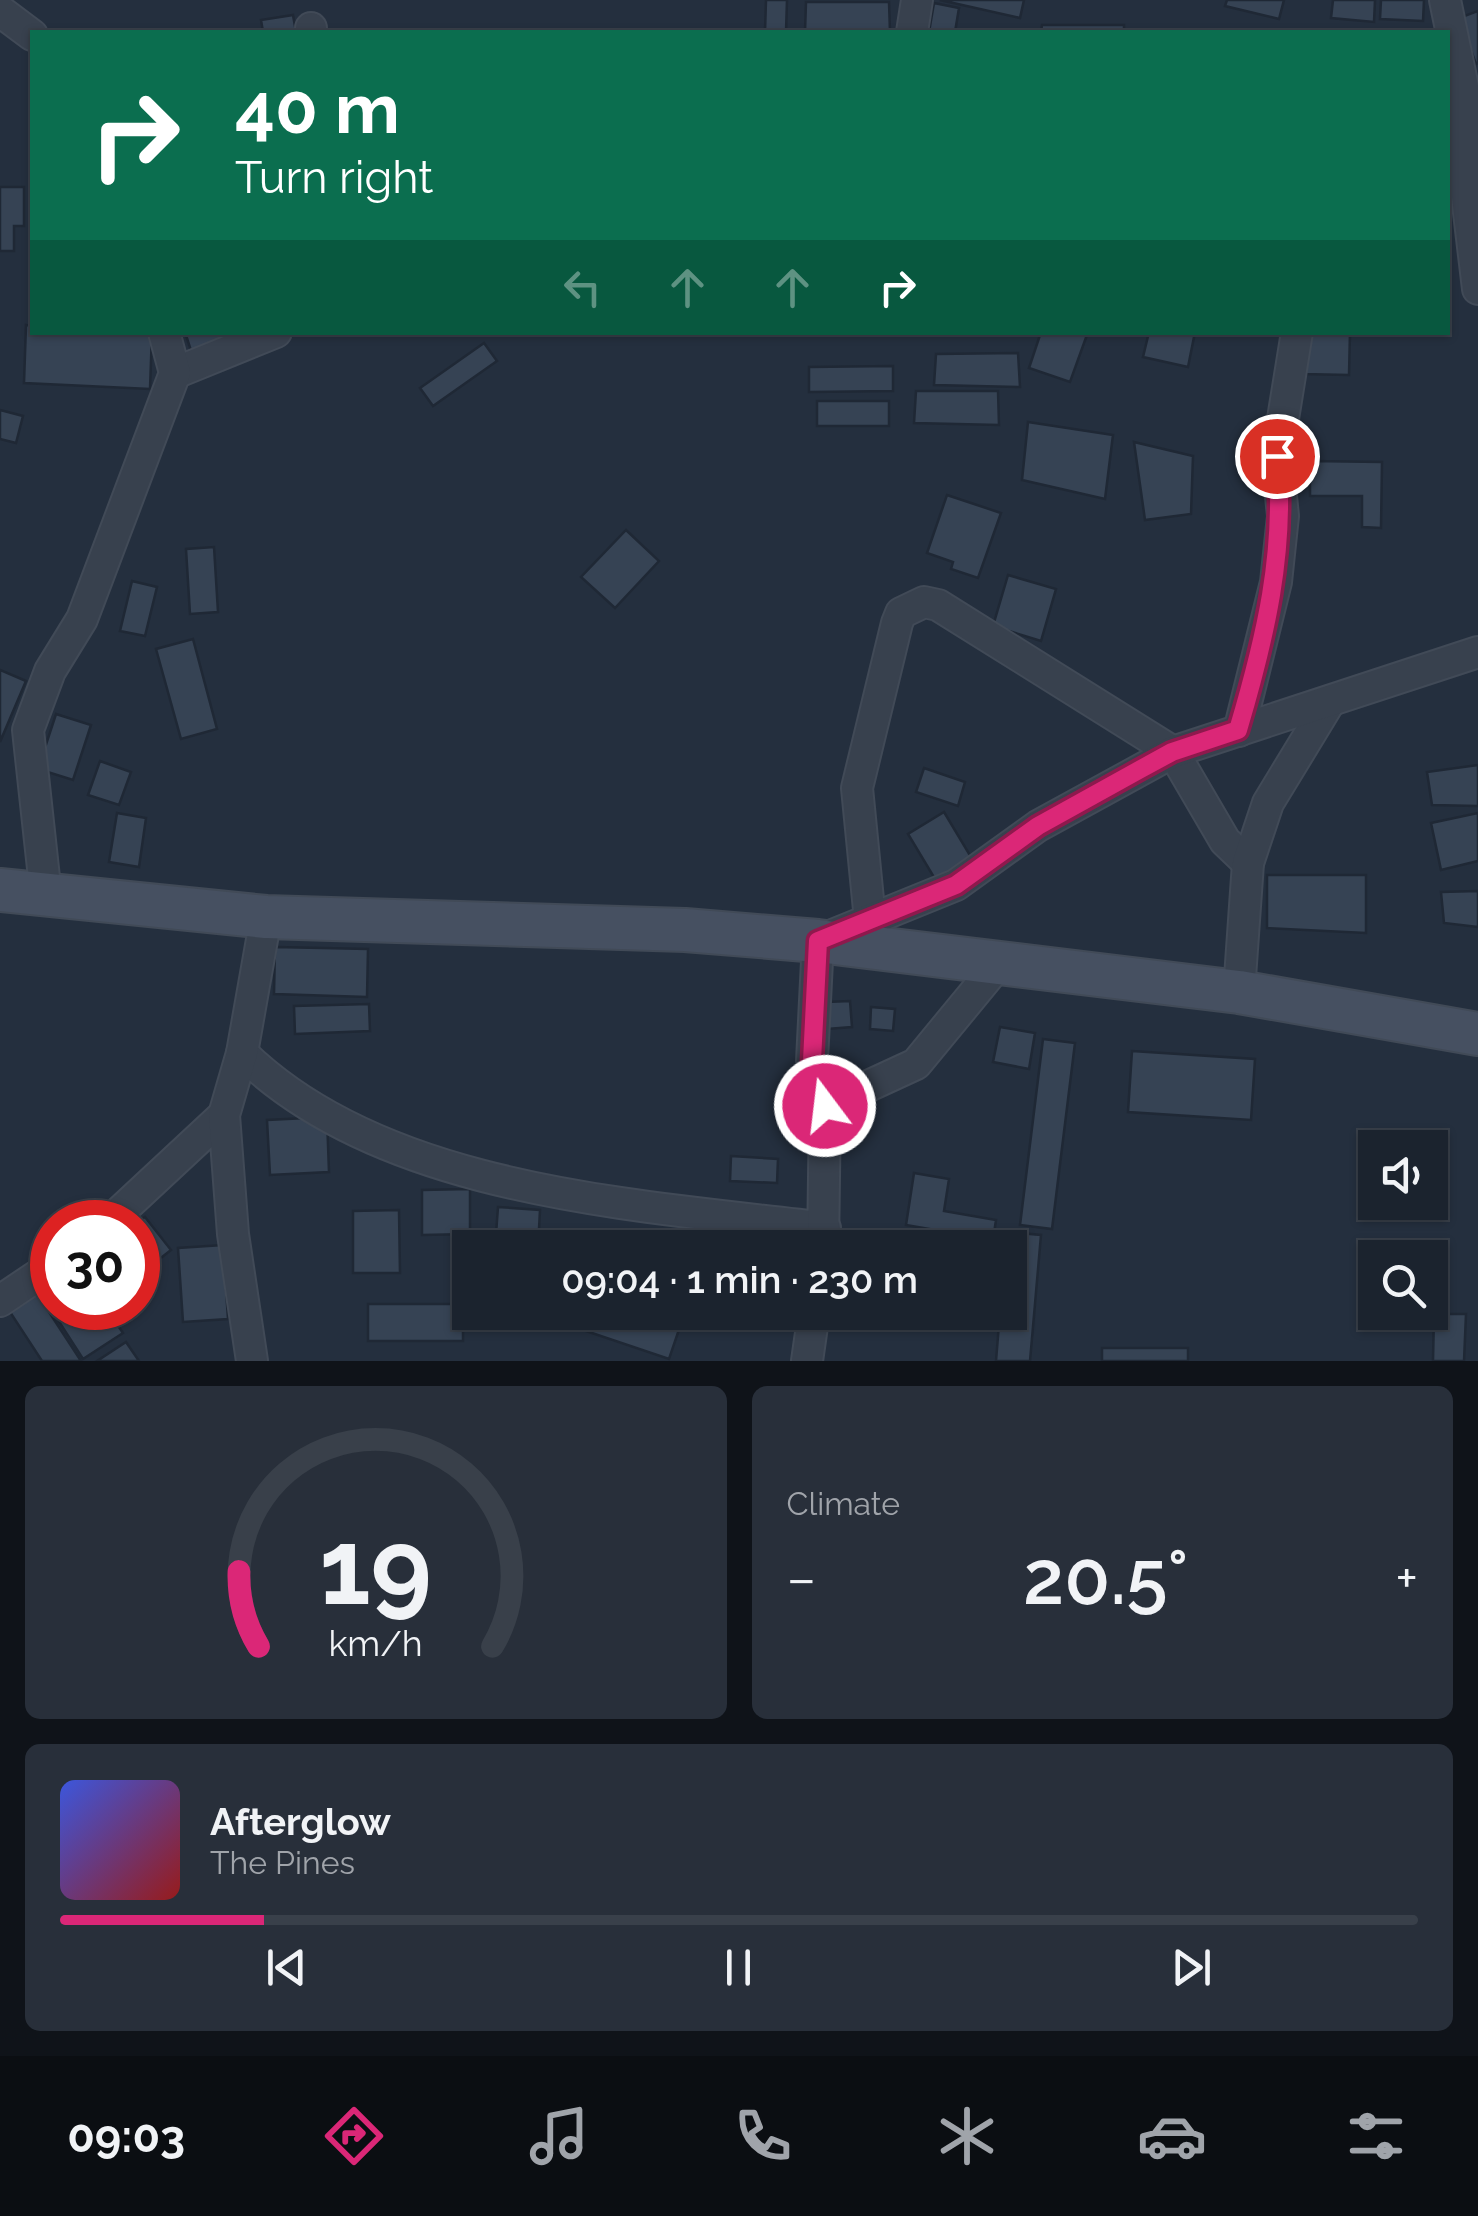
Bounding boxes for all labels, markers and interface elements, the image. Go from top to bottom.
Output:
text: 40 m [235,67,400,149]
icon: right [70,70,200,200]
text: Turn right [235,151,433,204]
icon: left [555,260,610,315]
icon: ahead [660,260,715,315]
icon: ahead [765,260,820,315]
icon: right [870,260,925,315]
pin [1235,414,1320,499]
icon: arrive [1250,429,1305,484]
position arrow [773,1054,877,1158]
map controls [1358,1130,1448,1330]
button: sound [1358,1130,1448,1220]
speed limit sign: 30 [30,1200,160,1330]
button: search [1358,1240,1448,1330]
text: 09:04 · 1 min · 230 m [561,1257,918,1302]
text: Climate [787,1485,900,1522]
text: 19 [319,1506,432,1628]
text: 20.5° [1023,1533,1188,1622]
text: − [787,1546,816,1611]
text: + [1395,1546,1418,1611]
text: km/h [329,1622,423,1664]
text: Afterglow [210,1799,391,1844]
text: The Pines [210,1844,355,1881]
icon: previous [259,1940,314,1995]
icon: pause [711,1940,766,1995]
icon: next [1164,1940,1219,1995]
icon: directions [319,2101,389,2171]
icon: music [524,2101,594,2171]
icon: phone [728,2101,798,2171]
icon: climate [932,2101,1002,2171]
icon: car [1137,2101,1207,2171]
icon: filters [1341,2101,1411,2171]
text: 09:03 [67,2110,185,2163]

